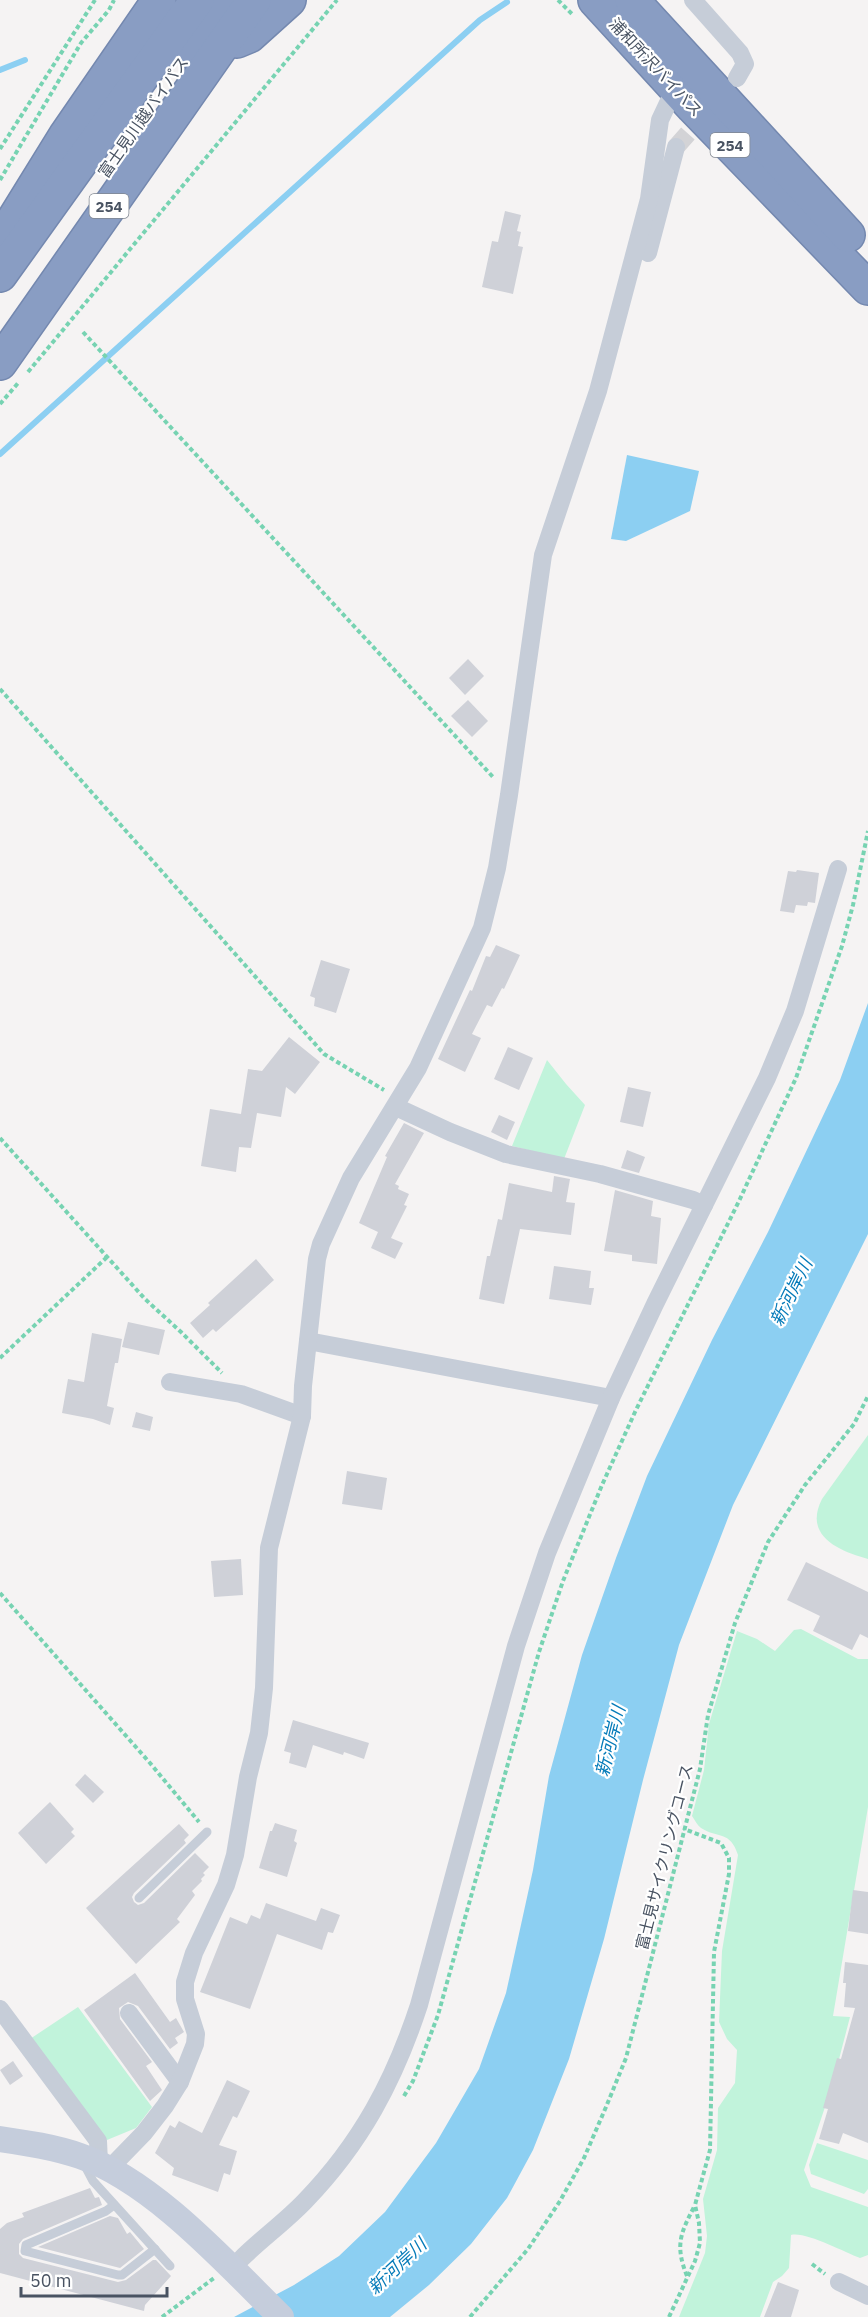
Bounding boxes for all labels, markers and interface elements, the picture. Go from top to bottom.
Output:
street label: 浦和所沢バイパス [605,13,707,121]
street label: 富士見川越バイパス [94,52,192,182]
road number: 254 [710,133,750,157]
road number: 254 [90,194,128,218]
water label: 新河岸川 [765,1253,818,1329]
water label: 新河岸川 [590,1701,630,1779]
street label: 富士見サイクリングコース [631,1762,697,1952]
water label: 新河岸川 [363,2232,433,2299]
scale bar [21,2260,166,2298]
text: 50 m [30,2269,72,2292]

